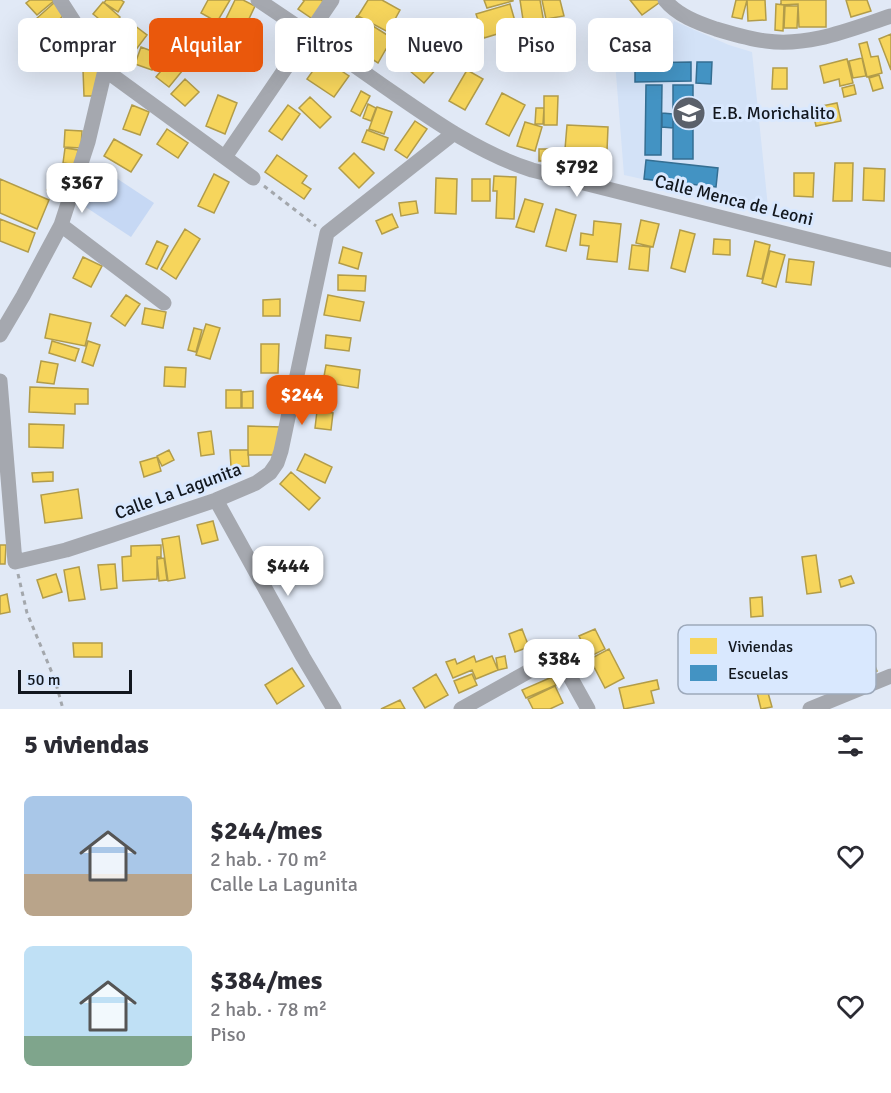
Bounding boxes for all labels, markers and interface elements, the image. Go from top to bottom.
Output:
chip: Comprar [18,18,137,72]
chip: Alquilar [149,18,263,72]
chip: Filtros [275,18,374,72]
chip: Nuevo [386,18,484,72]
chip: Piso [496,18,576,72]
chip: Casa [588,18,673,72]
school or university icon: E.B. Morichalito [671,95,707,131]
place label: E.B. Morichalito [712,102,835,124]
pin: $792 [541,147,613,198]
text: $792 [555,154,599,179]
pin: $367 [46,163,118,214]
text: $367 [60,170,104,195]
street label: Calle Menca de Leoni [653,170,815,230]
pin: $244 [266,375,338,426]
text: $244 [280,382,324,407]
street label: Calle La Lagunita [112,458,244,524]
pin: $444 [252,546,324,597]
text: $444 [266,553,310,578]
legend [678,625,876,694]
text: Viviendas [728,637,793,657]
pin: $384 [523,639,595,690]
text: $384 [537,646,581,671]
text: Escuelas [728,664,788,684]
scale bar [18,667,132,694]
text: 50 m [27,670,61,690]
text: 5 viviendas [24,729,149,761]
icon: filters [834,729,867,762]
text: $244/mes [210,815,322,847]
icon: home [72,820,144,892]
icon: heart [834,840,867,873]
text: 2 hab. · 70 m² [210,847,327,872]
text: Calle La Lagunita [210,872,358,897]
text: $384/mes [210,965,322,997]
icon: home [72,970,144,1042]
icon: heart [834,990,867,1023]
text: 2 hab. · 78 m² [210,997,327,1022]
text: Piso [210,1022,246,1047]

